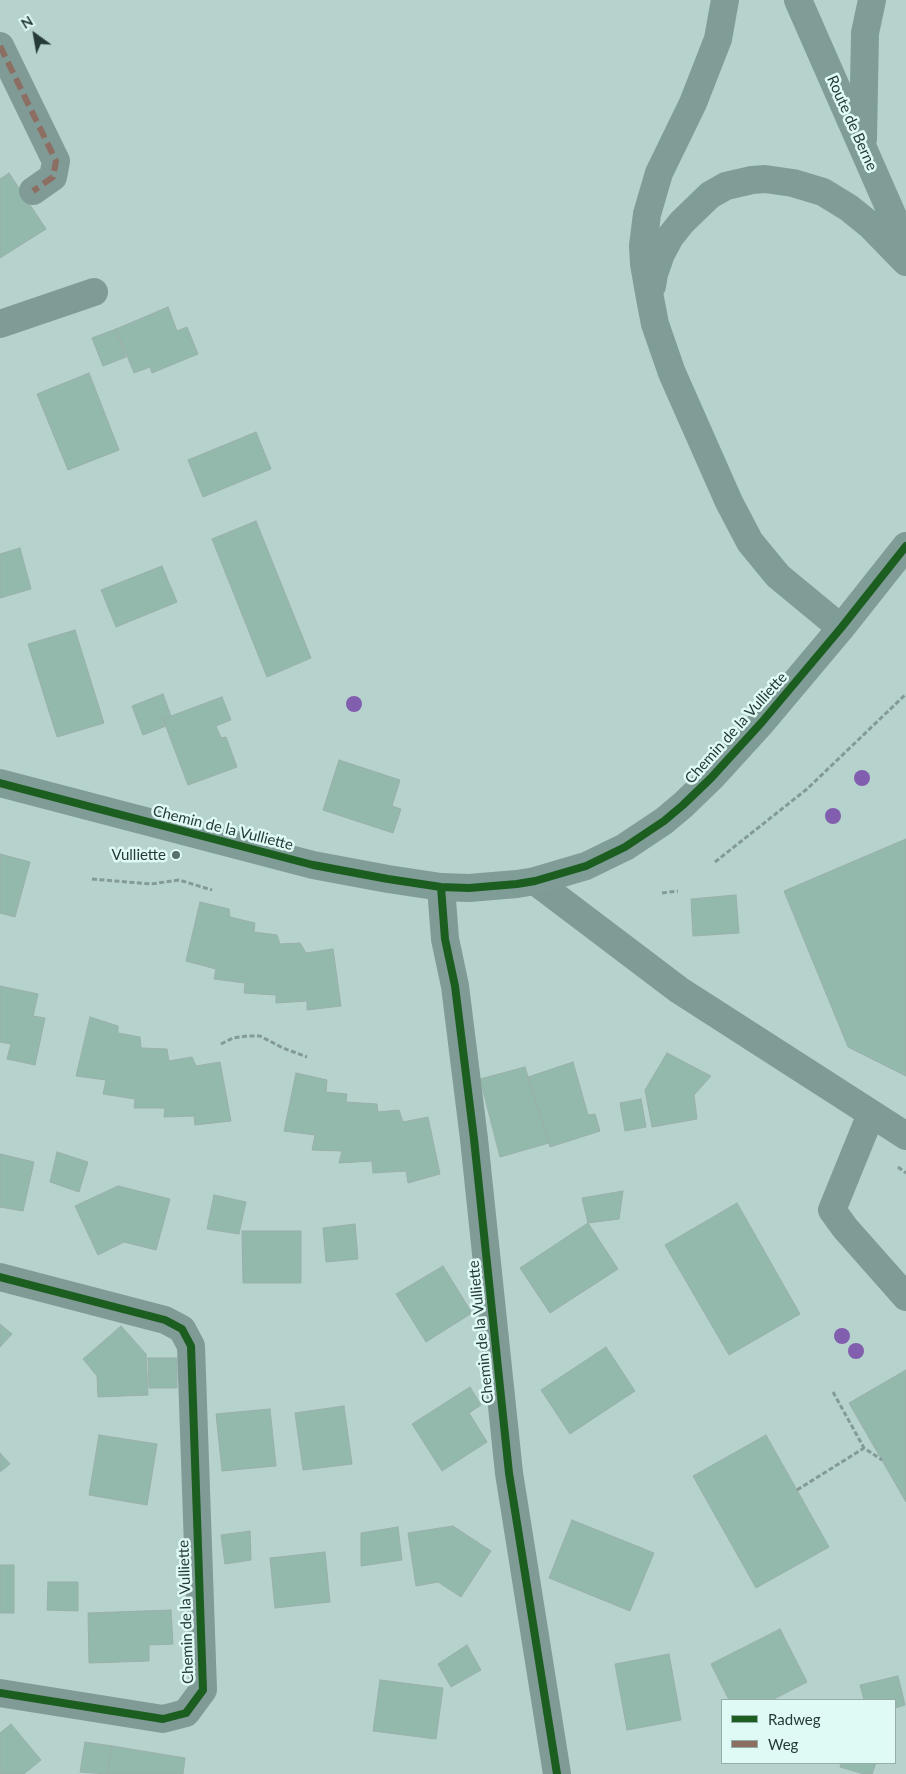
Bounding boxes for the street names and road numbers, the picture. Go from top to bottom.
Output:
street label: Route de Berne [823,73,881,173]
street label: Chemin de la Vulliette [681,669,791,787]
street label: Chemin de la Vulliette [151,802,295,854]
street label: Chemin de la Vulliette [465,1260,497,1404]
street label: Chemin de la Vulliette [174,1540,198,1684]

